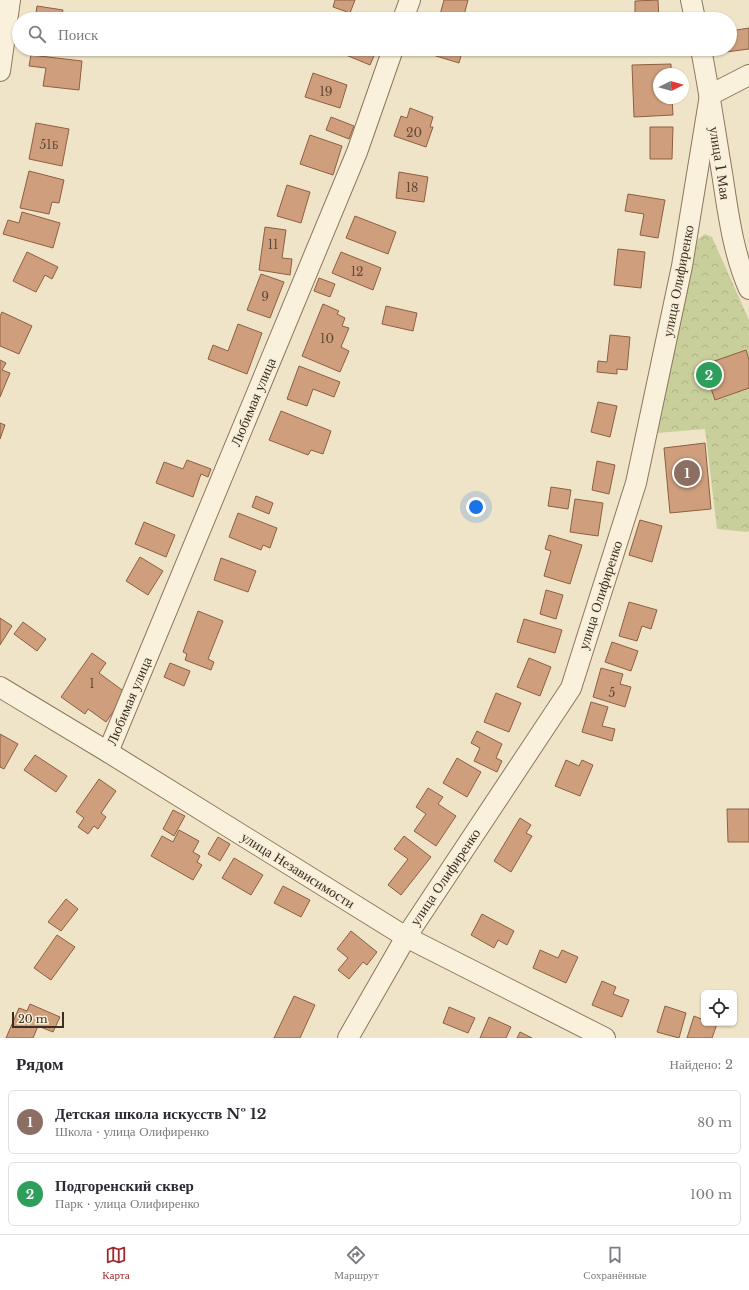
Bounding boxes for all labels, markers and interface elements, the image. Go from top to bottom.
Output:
search box [12,12,737,56]
icon: search [26,23,48,45]
text: Поиск [58,25,98,44]
north arrow [653,68,689,104]
house number: 19 [319,84,333,99]
house number: 20 [406,125,422,140]
street label: улица 1 Мая [705,125,735,201]
house number: 51Б [39,137,59,152]
house number: 18 [406,180,418,195]
street label: улица Олифиренко [658,224,698,338]
house number: 11 [268,237,278,252]
house number: 12 [351,264,363,279]
house number: 9 [261,289,269,304]
house number: 10 [320,331,334,346]
street label: Любимая улица [226,354,280,449]
pin: 2 [696,360,722,390]
pin: 1 [674,458,700,488]
your location [466,497,486,517]
street label: улица Олифиренко [574,538,626,652]
street label: Любимая улица [102,653,156,748]
house number: 1 [89,676,95,691]
house number: 5 [609,685,616,700]
street label: улица Олифиренко [406,825,484,929]
street label: улица Независимости [238,828,359,913]
map controls [701,990,737,1026]
button: locate [701,990,737,1026]
scale bar [12,1010,64,1029]
text: 20 m [18,1012,48,1026]
text: Рядом [16,1054,64,1075]
text: Найдено: 2 [670,1056,733,1073]
text: Детская школа искусств № 12 [55,1104,266,1123]
text: 1 [27,1114,33,1131]
text: 80 m [697,1114,732,1131]
text: Школа · улица Олифиренко [55,1123,209,1140]
text: Подгоренский сквер [55,1176,194,1195]
text: 2 [26,1186,34,1203]
text: 100 m [690,1186,732,1203]
text: Парк · улица Олифиренко [55,1195,200,1212]
tab: Карта [102,1244,130,1282]
tab: Маршрут [334,1244,379,1282]
tab: Сохранённые [583,1244,647,1282]

